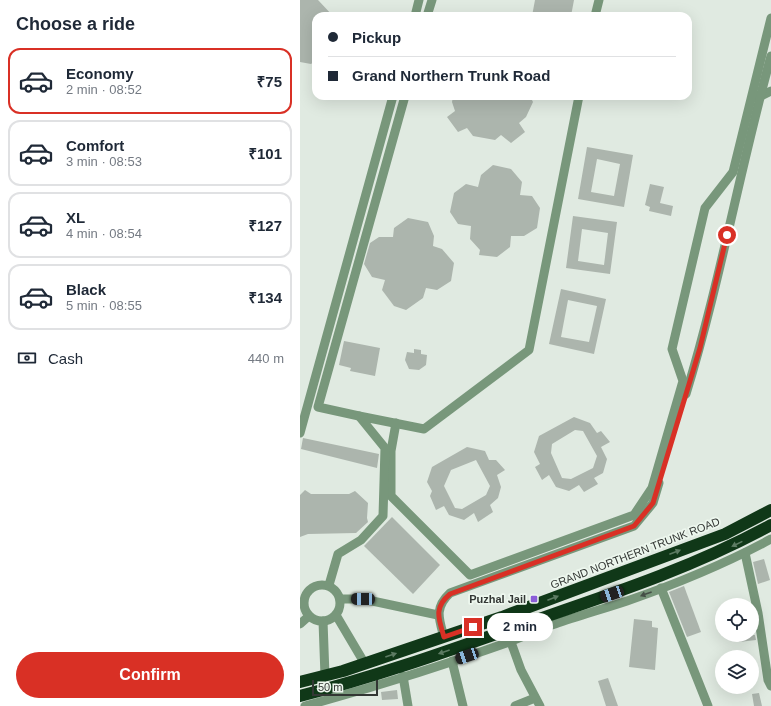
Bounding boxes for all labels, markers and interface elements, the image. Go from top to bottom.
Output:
text: Choose a ride [16,14,135,34]
text: Pickup [352,29,401,46]
icon: car [18,63,54,99]
text: Economy [66,65,134,82]
text: Grand Northern Trunk Road [352,67,550,84]
text: ₹75 [257,73,282,90]
text: 2 min · 08:52 [66,82,142,97]
icon: car [18,135,54,171]
text: Comfort [66,137,124,154]
text: ₹101 [248,145,282,162]
text: 3 min · 08:53 [66,154,142,169]
icon: car [18,207,54,243]
text: XL [66,209,85,226]
text: ₹127 [248,217,282,234]
text: 4 min · 08:54 [66,226,142,241]
route start [718,226,736,244]
icon: car [18,279,54,315]
text: Black [66,281,106,298]
text: ₹134 [248,289,282,306]
text: 5 min · 08:55 [66,298,142,313]
icon: cash [16,347,38,369]
text: Cash [48,350,83,367]
text: 440 m [248,351,284,366]
street label: GRAND NORTHERN TRUNK ROAD [549,515,721,591]
one-way arrow [731,541,742,547]
one-way arrow [669,549,681,555]
car [599,584,625,604]
one-way arrow [639,591,651,597]
car [351,593,375,605]
place label: Puzhal Jail [469,593,526,605]
marker: Puzhal Jail [529,594,539,604]
one-way arrow [547,594,559,600]
map controls [715,598,759,694]
button: locate [715,598,759,642]
callout: 2 min [487,613,553,641]
route end [464,618,482,636]
text: 2 min [503,619,537,634]
car [454,646,480,666]
one-way arrow [438,649,450,655]
button: layers [715,650,759,694]
button: Confirm [16,652,284,698]
one-way arrow [385,652,397,658]
scale bar [312,678,378,697]
text: 50 m [318,681,342,693]

